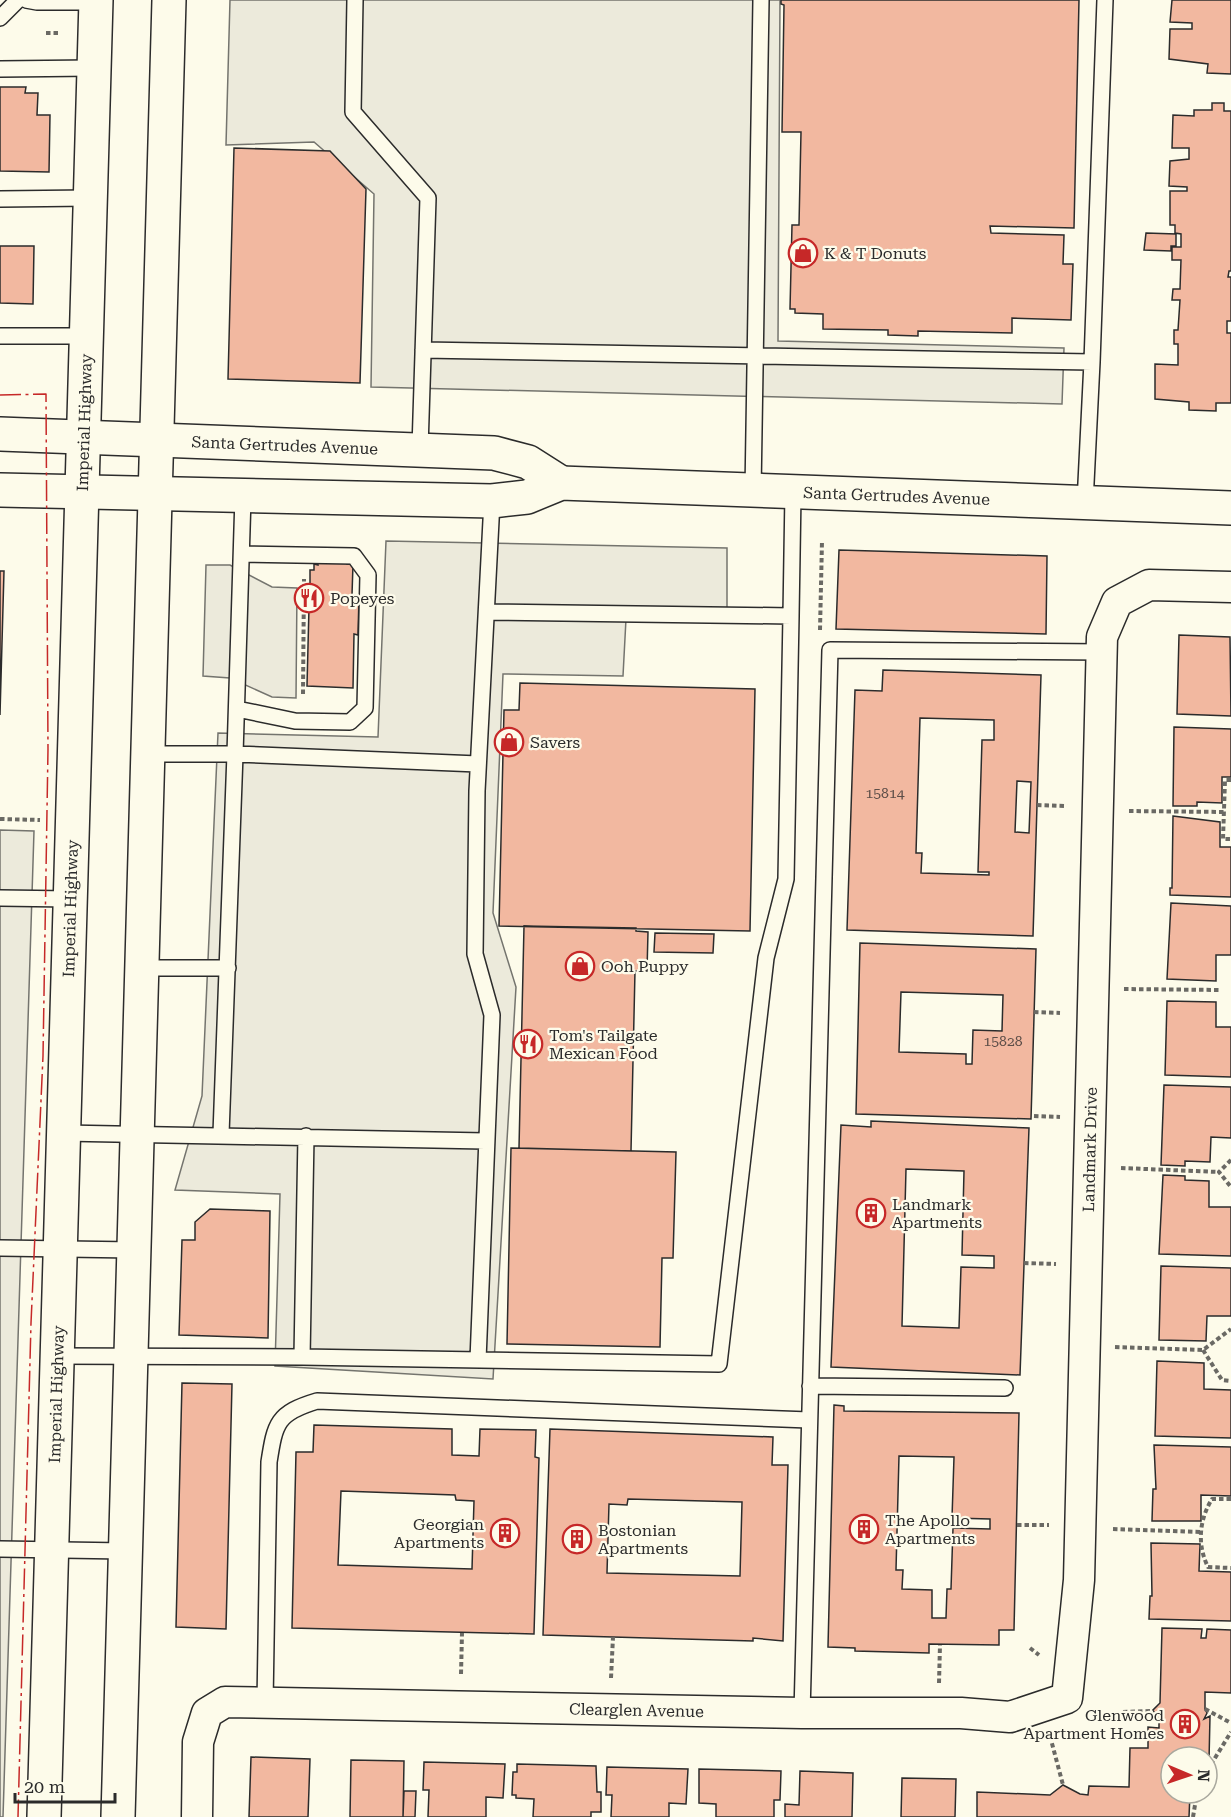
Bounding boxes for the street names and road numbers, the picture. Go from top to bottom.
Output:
street label: Imperial Highway [72,353,95,492]
street label: Santa Gertrudes Avenue [191,432,379,458]
street label: Santa Gertrudes Avenue [803,483,991,509]
street label: Imperial Highway [59,839,81,977]
street label: Landmark Drive [1078,1087,1101,1212]
street label: Imperial Highway [45,1325,68,1463]
street label: Clearglen Avenue [569,1699,704,1721]

